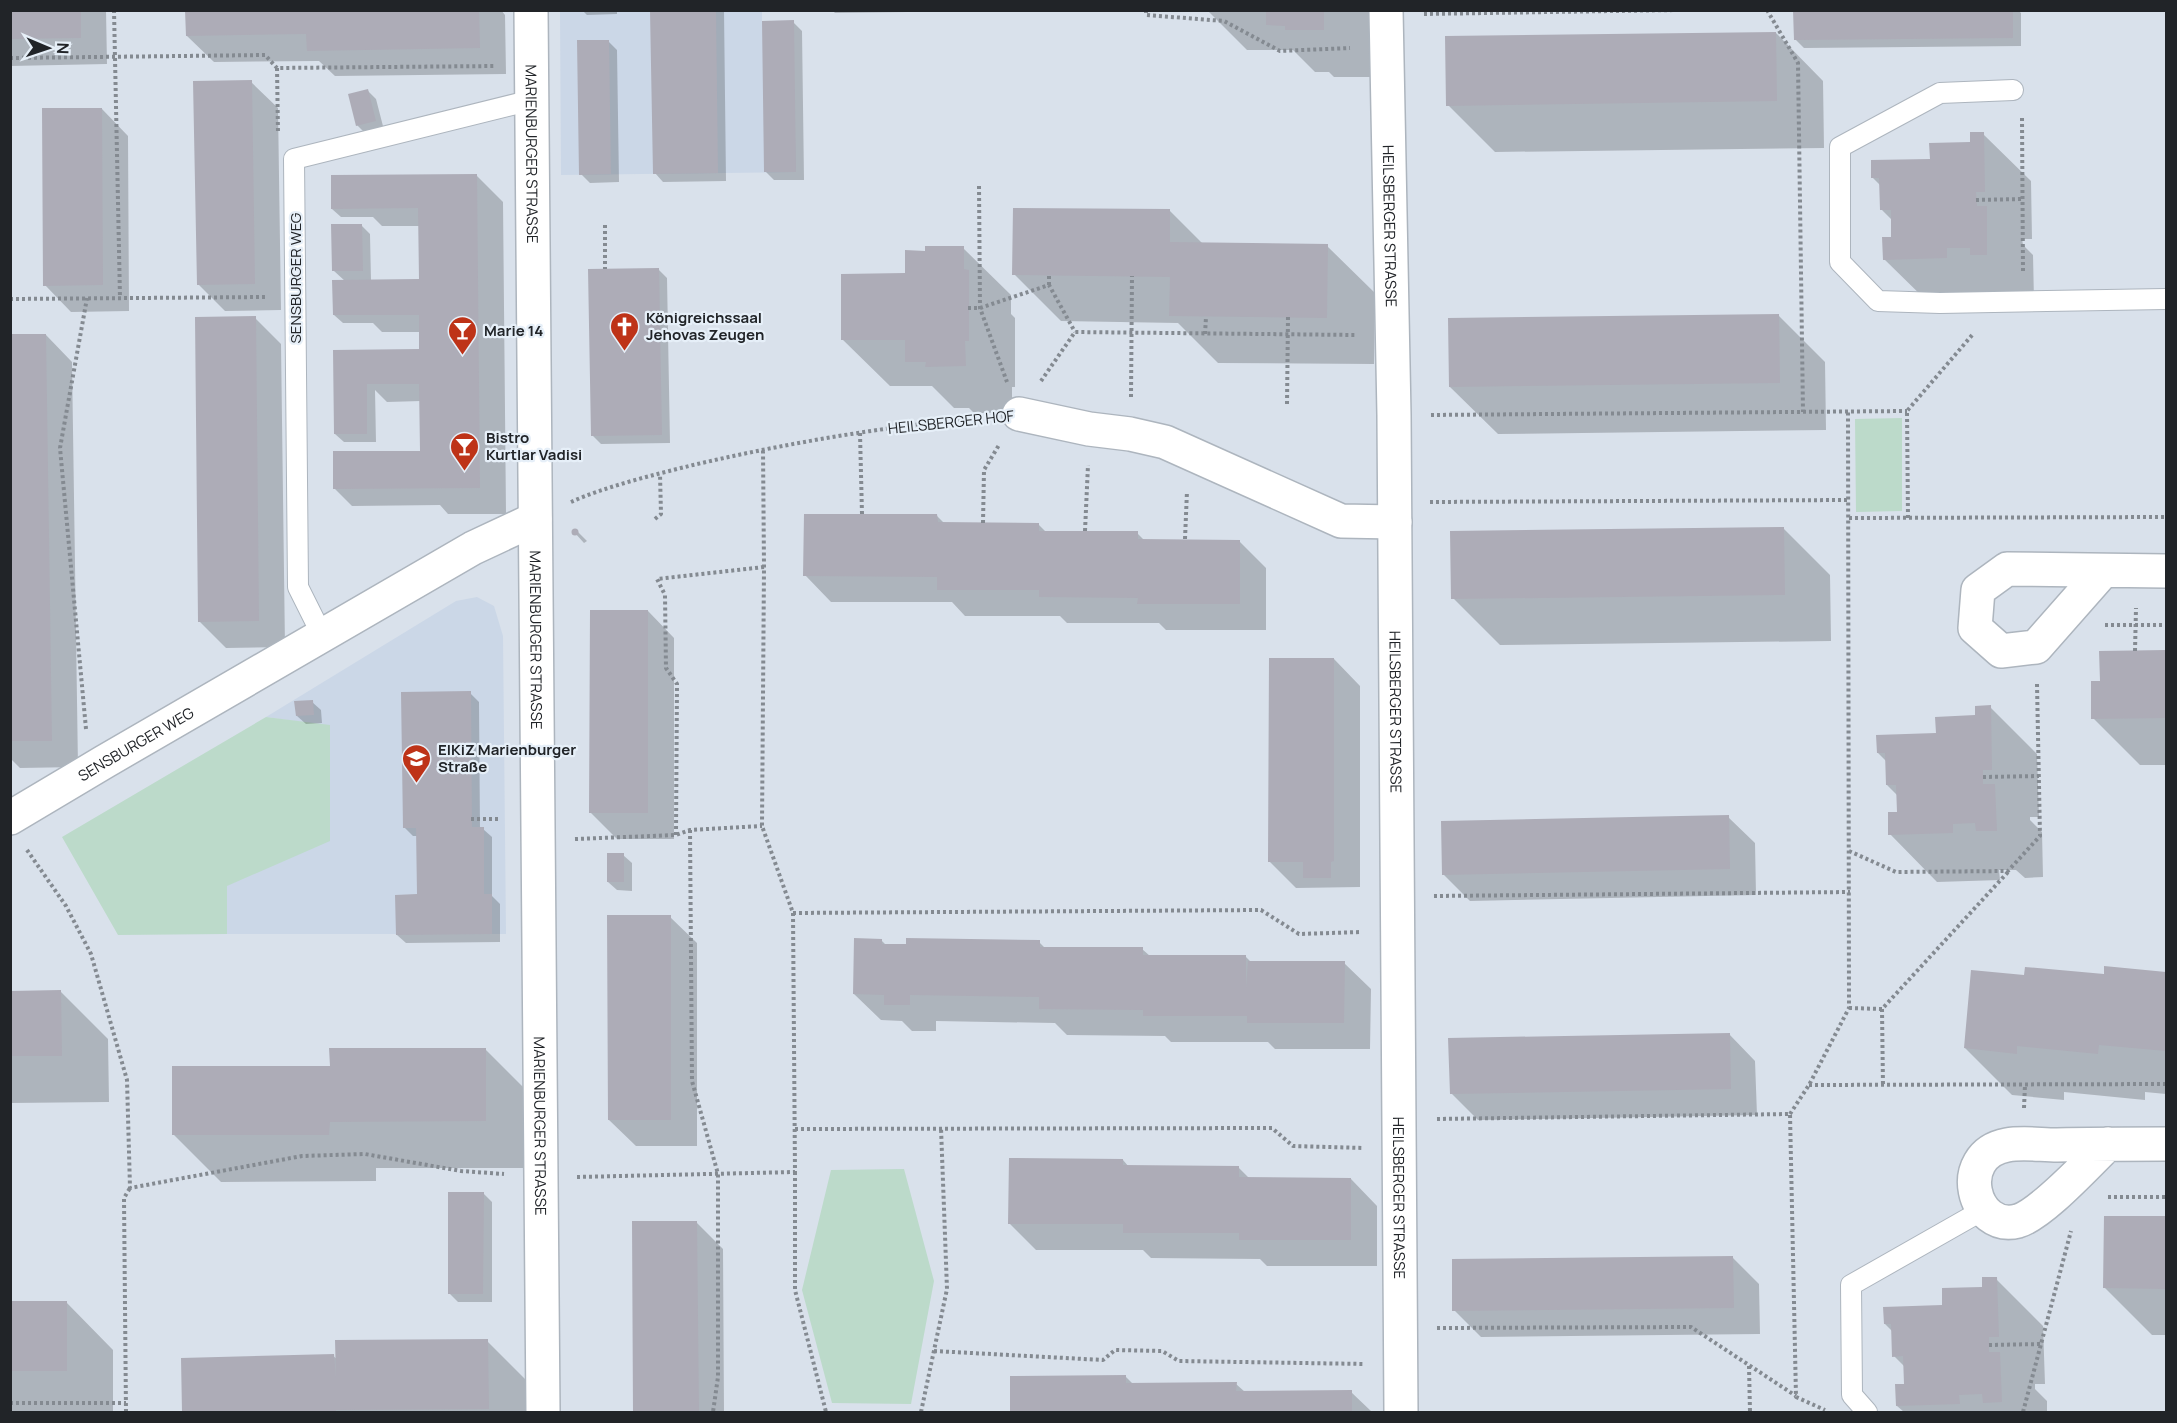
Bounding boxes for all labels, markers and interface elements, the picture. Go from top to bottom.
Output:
north arrow [18,18,78,78]
text: N [52,42,74,55]
street label: MARIENBURGER STRASSE [521,64,543,244]
street label: HEILSBERGER STRASSE [1378,145,1402,307]
street label: SENSBURGER WEG [285,212,306,343]
place label: Königreichssaal Jehovas Zeugen [646,307,764,345]
church icon: Königreichssaal Jehovas Zeugen [609,310,641,352]
bar icon: Marie 14 [447,314,479,356]
place label: Marie 14 [484,320,543,341]
street label: HEILSBERGER HOF [887,405,1016,439]
place label: Bistro Kurtlar Vadisi [486,427,582,465]
bar icon: Bistro Kurtlar Vadisi [449,430,481,472]
street label: MARIENBURGER STRASSE [525,550,548,730]
street label: HEILSBERGER STRASSE [1385,631,1407,793]
street label: SENSBURGER WEG [74,702,198,786]
place label: ElKiZ Marienburger Straße [438,739,576,777]
school or university icon: ElKiZ Marienburger Straße [401,742,433,784]
street label: MARIENBURGER STRASSE [529,1036,552,1216]
street label: HEILSBERGER STRASSE [1388,1117,1411,1279]

